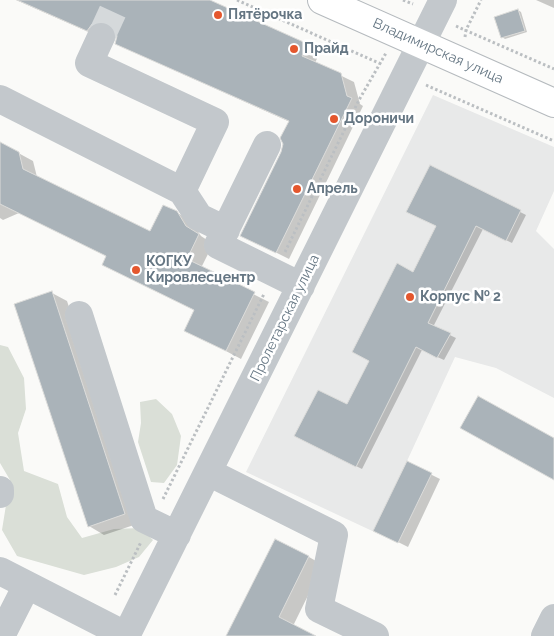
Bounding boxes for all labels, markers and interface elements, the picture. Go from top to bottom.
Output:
place label: Пятёрочка [228,7,302,23]
marker: Пятёрочка [212,9,224,21]
street label: Владимирская улица [370,15,506,87]
place label: Прайд [304,41,349,57]
marker: Прайд [288,43,300,55]
place label: Дороничи [344,111,414,127]
marker: Дороничи [328,113,340,125]
place label: Апрель [307,181,358,197]
marker: Апрель [291,183,303,195]
street label: Пролетарская улица [247,252,323,384]
place label: КОГКУ Кировлесцентр [146,254,255,286]
marker: КОГКУ Кировлесцентр [130,264,142,276]
place label: Корпус № 2 [420,289,501,305]
marker: Корпус № 2 [404,291,416,303]

